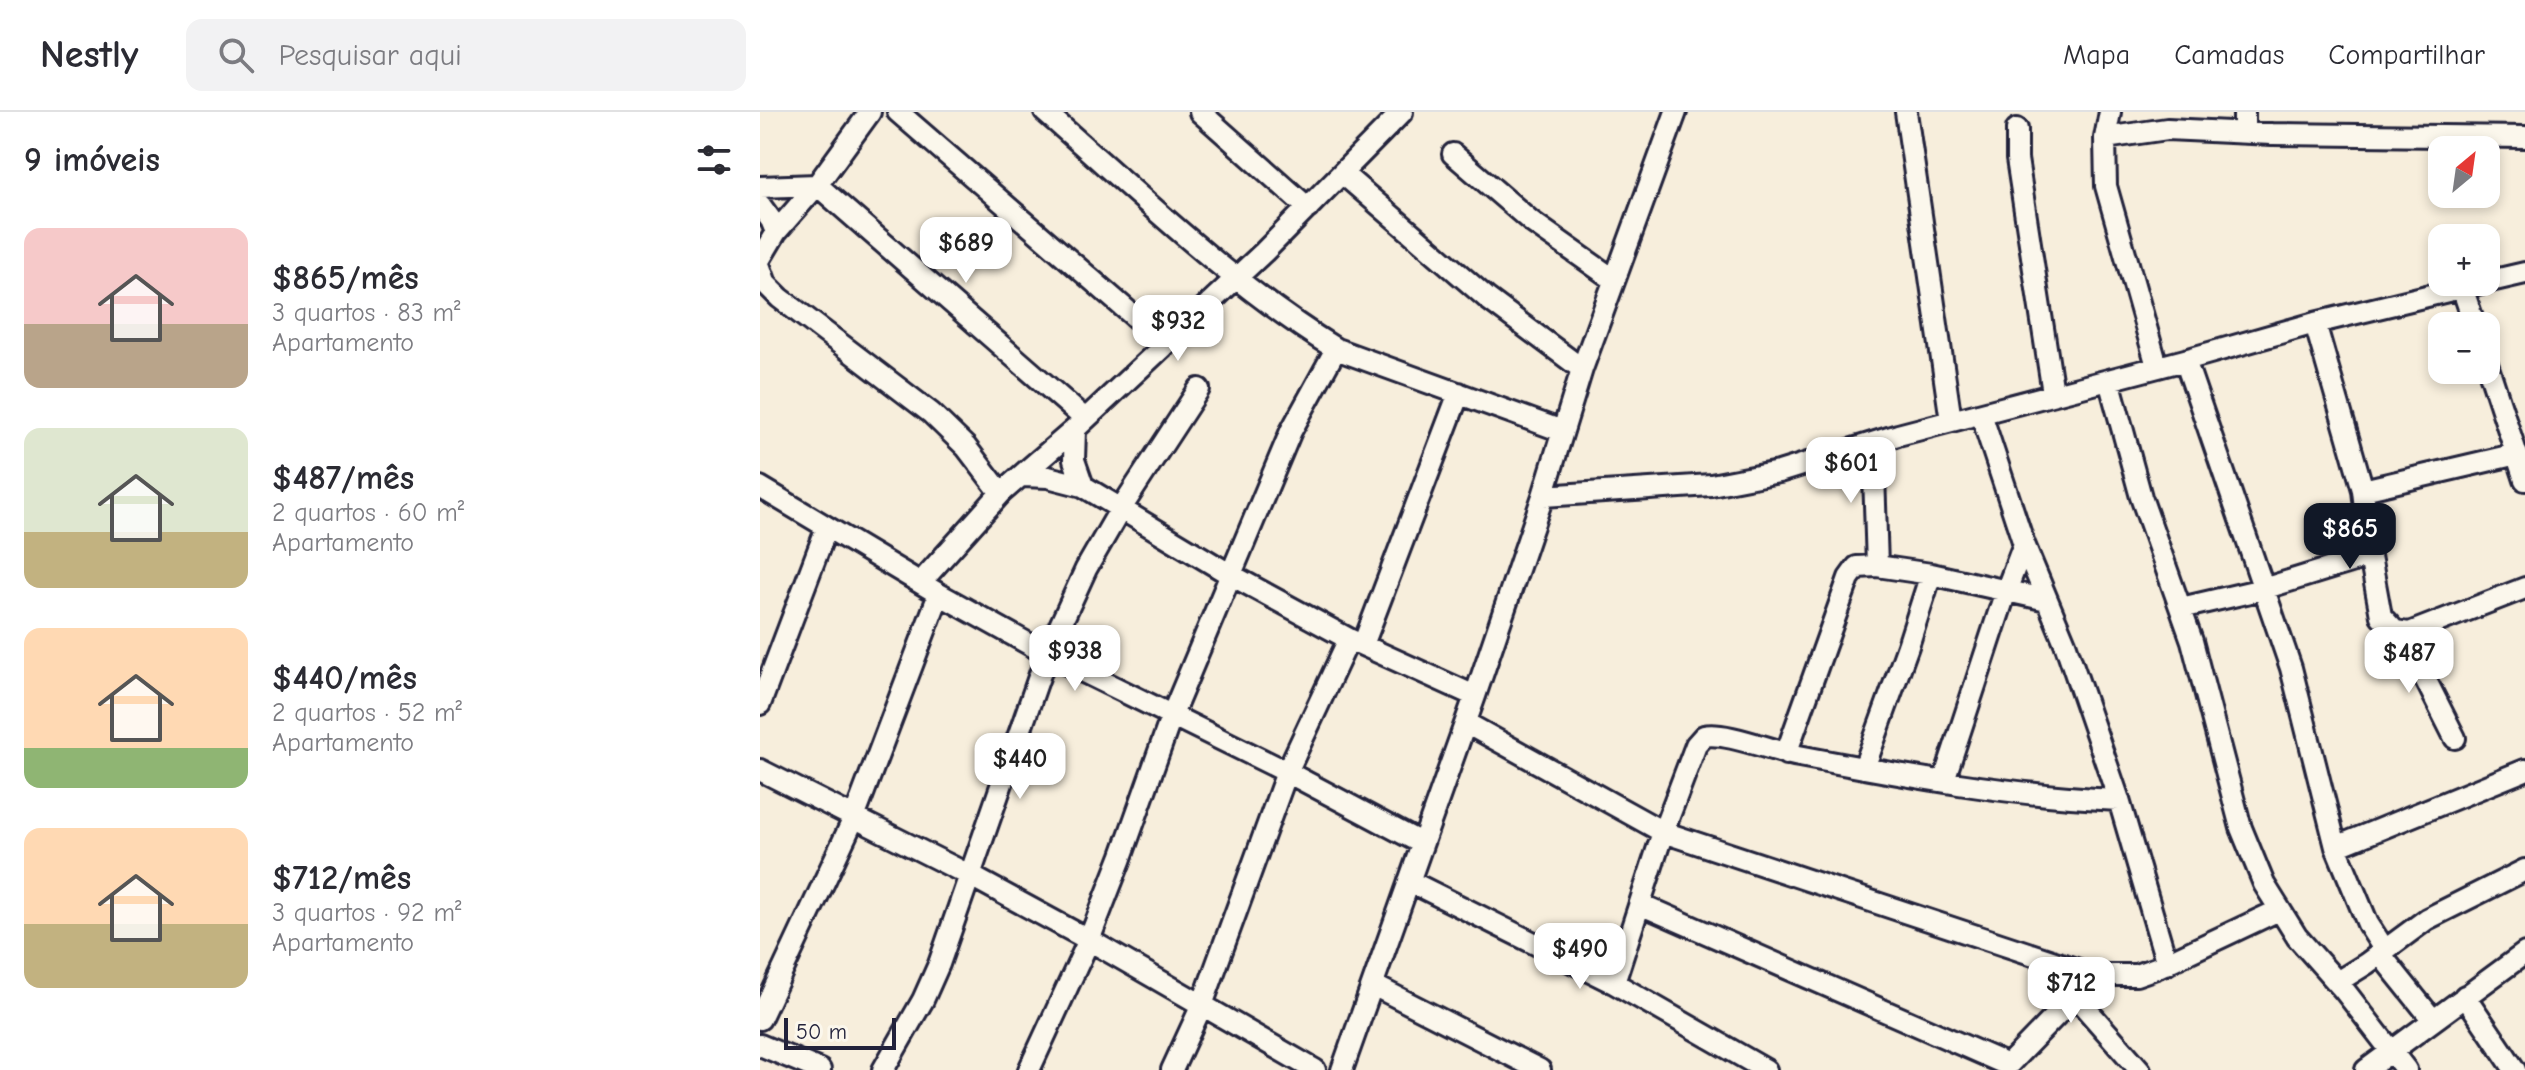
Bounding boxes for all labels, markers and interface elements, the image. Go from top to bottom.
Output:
search box [186,19,746,91]
text: Nestly [40,33,138,77]
icon: search [214,33,258,77]
text: Pesquisar aqui [278,38,462,73]
text: Mapa [2063,39,2130,71]
text: Camadas [2174,39,2284,71]
text: Compartilhar [2328,39,2485,71]
north arrow [2428,136,2500,208]
map controls [2428,136,2500,384]
icon: filters [692,138,736,182]
text: 9 imóveis [24,140,160,180]
pin: $689 [919,217,1013,285]
button: + [2428,224,2500,296]
text: $689 [938,228,994,258]
text: $865/mês [272,258,419,298]
icon: home [88,260,184,356]
pin: $932 [1131,295,1225,363]
text: 3 quartos · 83 m² [272,298,461,328]
text: $932 [1150,306,1206,336]
button: − [2428,312,2500,384]
text: Apartamento [272,328,414,358]
pin: $601 [1804,437,1898,505]
text: $601 [1824,448,1878,478]
text: $487/mês [272,458,414,498]
icon: home [88,460,184,556]
text: 2 quartos · 60 m² [272,498,464,528]
pin: $865 [2303,503,2397,571]
text: $865 [2322,514,2378,544]
text: Apartamento [272,528,414,558]
pin: $938 [1028,625,1122,693]
pin: $487 [2362,627,2456,695]
text: $938 [1047,636,1103,666]
text: $487 [2383,638,2435,668]
text: $440/mês [272,658,417,698]
icon: home [88,660,184,756]
text: 2 quartos · 52 m² [272,698,462,728]
text: Apartamento [272,728,414,758]
pin: $440 [973,733,1067,801]
text: $440 [993,744,1047,774]
text: $712/mês [272,858,411,898]
icon: home [88,860,184,956]
text: 3 quartos · 92 m² [272,898,461,928]
pin: $490 [1533,923,1627,991]
text: Apartamento [272,928,414,958]
text: $490 [1552,934,1608,964]
pin: $712 [2024,957,2118,1025]
text: $712 [2046,968,2096,998]
scale bar [784,1014,896,1050]
text: 50 m [796,1019,847,1045]

